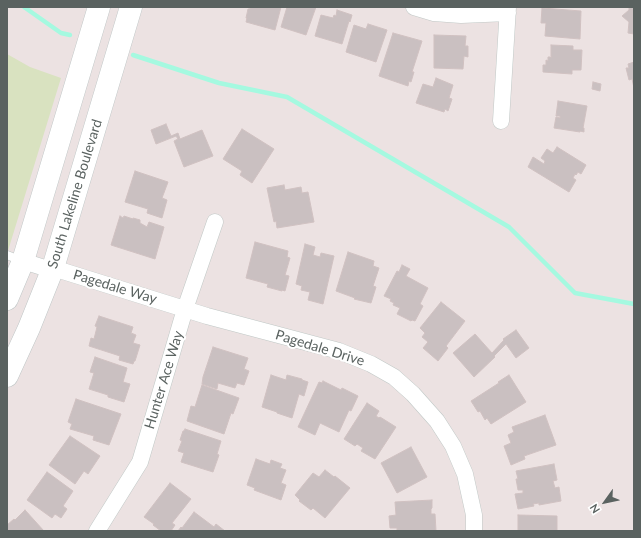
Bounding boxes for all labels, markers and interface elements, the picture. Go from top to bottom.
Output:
street label: South Lakeline Boulevard [44,117,106,271]
street label: Pagedale Way [71,266,159,308]
street label: Pagedale Drive [273,326,367,370]
street label: Hunter Ace Way [141,329,187,431]
north arrow [585,482,625,522]
text: N [587,502,602,516]

